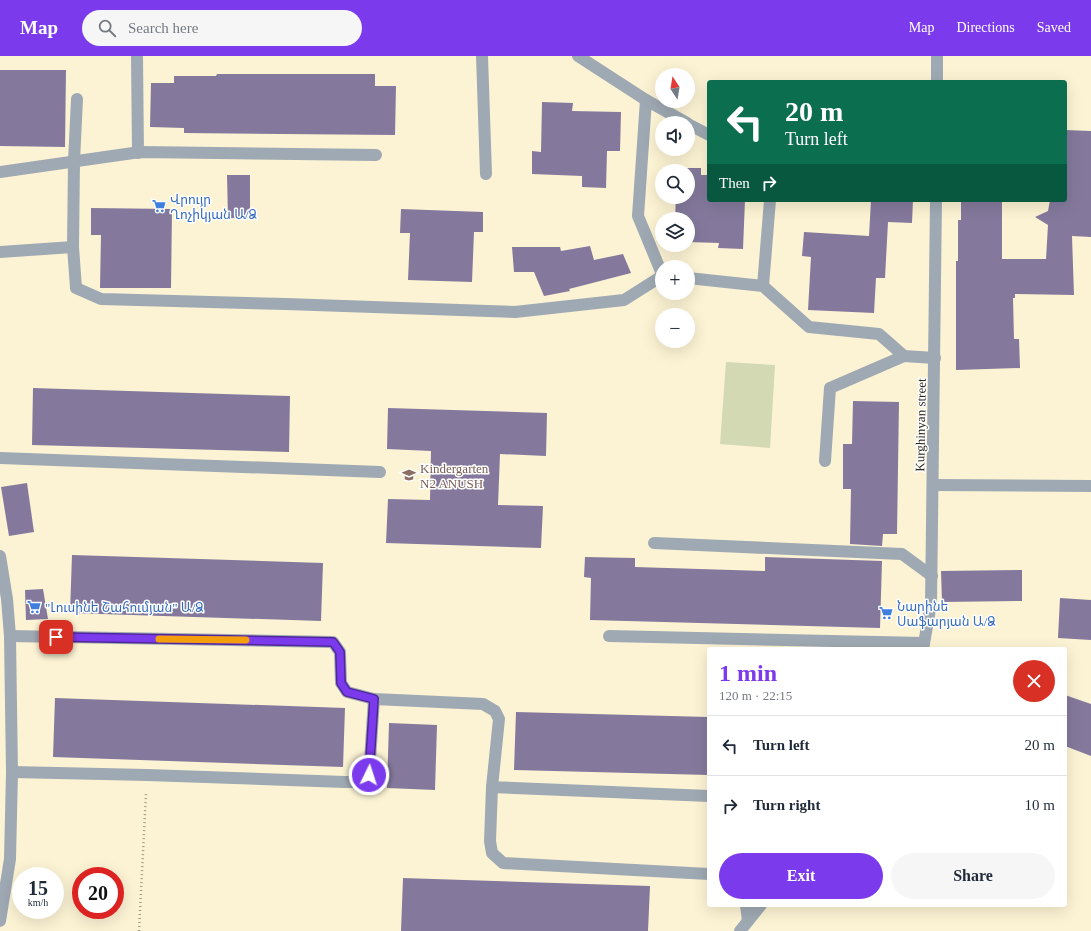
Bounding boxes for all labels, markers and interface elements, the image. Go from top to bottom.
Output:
search box [82,10,362,46]
text: Map [20,17,58,38]
icon: search [96,17,118,39]
text: Search here [128,20,198,36]
text: Map [909,20,934,35]
text: Directions [956,20,1015,35]
text: Saved [1037,20,1071,35]
north arrow [655,68,695,108]
map controls [655,68,695,348]
icon: left [719,96,771,148]
text: 20 m [785,96,843,127]
button: sound [655,116,695,156]
text: Turn left [785,129,848,149]
button: search [655,164,695,204]
icon: right [758,172,780,194]
text: Then [719,175,750,191]
place label: Վրույր Ղոչիկյան Ա/Ձ [170,192,257,222]
supermarket icon: Վրույր Ղոչիկյան Ա/Ձ [151,198,167,214]
button: layers [655,212,695,252]
button: + [655,260,695,300]
button: − [655,308,695,348]
street label: Kurghinyan street [912,378,929,472]
place label: Kindergarten N2 ANUSH [420,461,489,491]
school or university icon: Kindergarten N2 ANUSH [401,467,417,483]
supermarket icon: "Լուսինե Շահումյան" Ա/Ձ [26,599,42,615]
place label: Նարինե Սաֆարյան Ա/Ձ [897,599,996,629]
place label: "Լուսինե Շահումյան" Ա/Ձ [45,600,204,615]
supermarket icon: Նարինե Սաֆարյան Ա/Ձ [878,605,894,621]
pin [39,620,73,654]
icon: arrive [45,626,67,648]
text: 1 min [719,660,777,686]
button: close [1013,660,1055,702]
text: 120 m · 22:15 [719,688,792,703]
icon: left [719,735,741,757]
text: Turn left [753,737,810,753]
text: 20 m [1025,737,1055,753]
position arrow [348,754,390,796]
icon: right [719,795,741,817]
text: Turn right [753,797,820,813]
text: 10 m [1025,797,1055,813]
button: Exit [719,853,883,899]
button: Share [891,853,1055,899]
speed limit sign: 20 [72,867,124,919]
text: 15 [28,877,48,899]
text: km/h [28,897,48,908]

